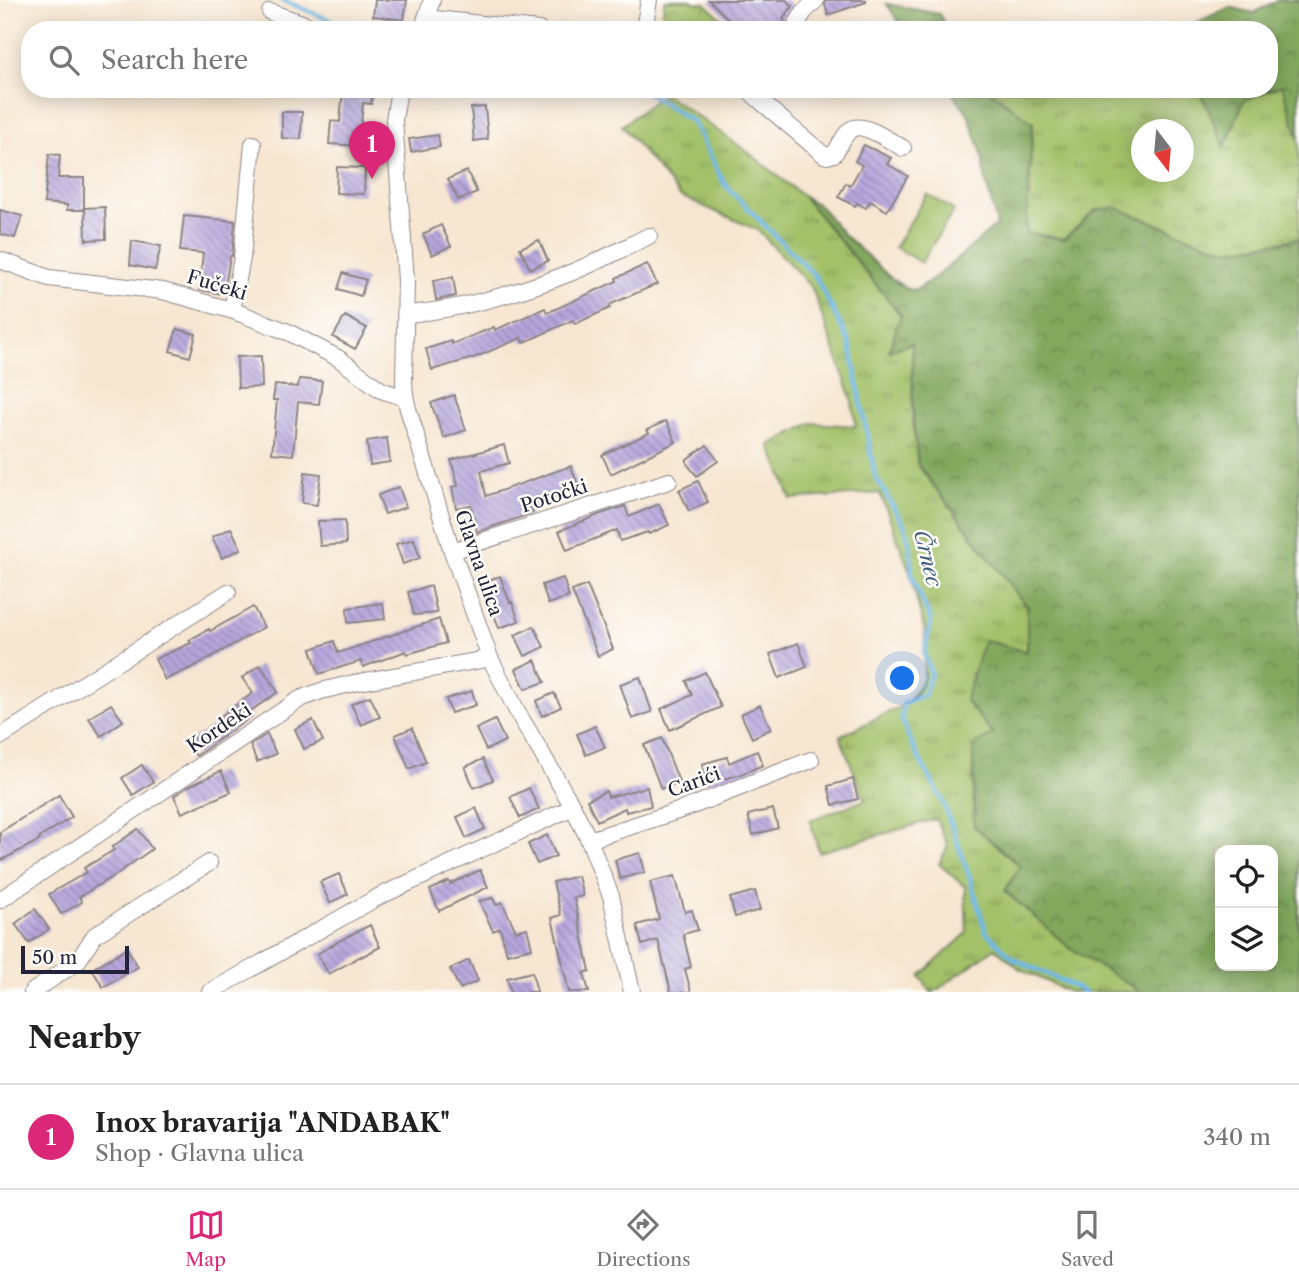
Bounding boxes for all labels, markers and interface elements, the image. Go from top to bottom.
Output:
search box [21,21,1278,98]
icon: search [45,41,83,79]
text: Search here [101,44,248,76]
north arrow [1131,119,1194,182]
pin: 1 [349,121,395,179]
street label: Fučeki [184,265,250,305]
street label: Potočki [518,474,591,518]
street label: Glavna ulica [450,507,508,619]
water label: Črnec [909,527,947,590]
your location [885,661,919,695]
street label: Kordeki [183,698,256,758]
street label: Carići [665,762,724,802]
map controls [1215,845,1278,971]
button: locate [1215,845,1278,908]
button: layers [1215,908,1278,971]
scale bar [21,943,130,975]
text: 50 m [32,946,77,969]
text: Nearby [28,1019,141,1056]
text: Inox bravarija "ANDABAK" [95,1107,450,1139]
text: 1 [46,1123,56,1151]
text: 340 m [1203,1123,1271,1151]
text: Shop · Glavna ulica [95,1139,304,1167]
tab: Map [185,1206,226,1271]
tab: Directions [597,1206,690,1271]
tab: Saved [1061,1206,1114,1271]

